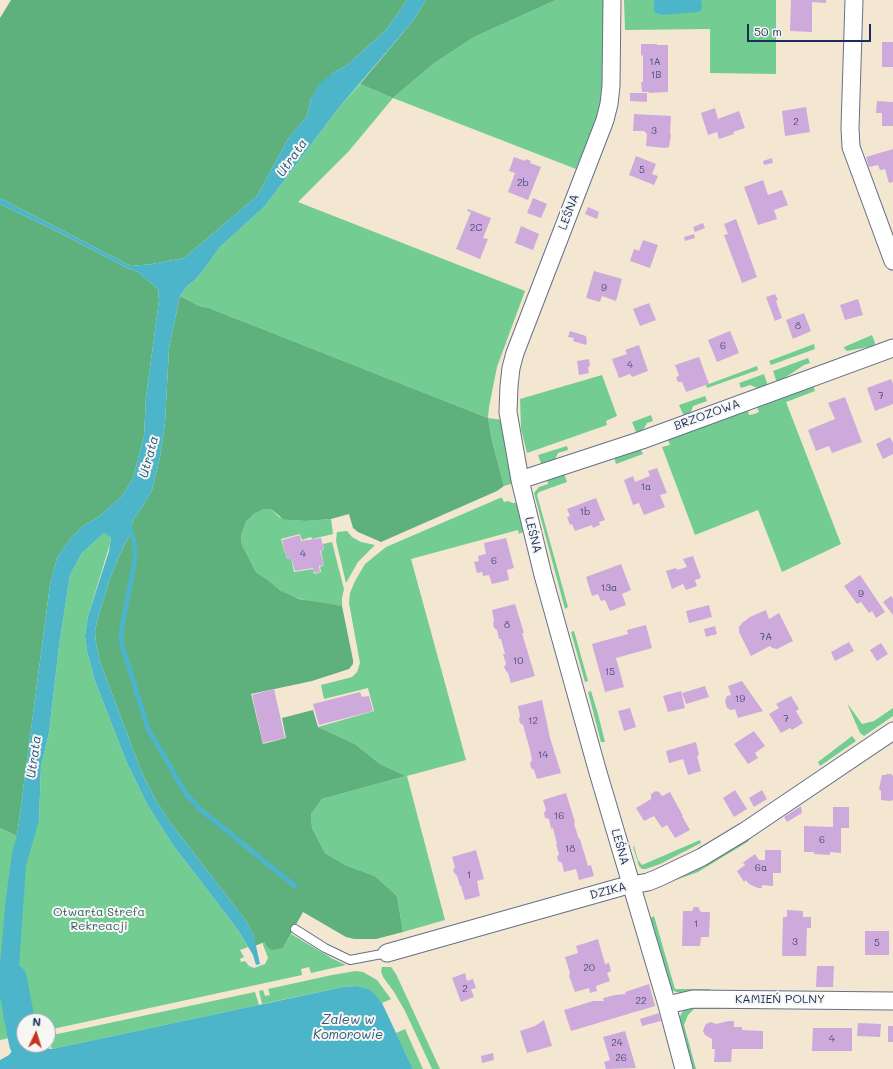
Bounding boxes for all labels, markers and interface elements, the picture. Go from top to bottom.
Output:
scale bar [749,16,873,42]
text: 50 m [754,23,782,39]
house number: 1A [649,56,661,68]
house number: 1B [651,69,661,81]
house number: 2 [793,116,799,128]
house number: 3 [651,125,657,137]
water label: Utrata [273,136,311,180]
house number: 5 [639,164,645,176]
house number: 2b [517,177,529,189]
street label: LEŚNA [556,192,582,232]
house number: 2C [470,222,482,234]
house number: 9 [601,282,607,294]
house number: 8 [795,320,801,332]
house number: 6 [720,340,726,352]
house number: 4 [627,359,633,371]
house number: 7 [878,390,884,402]
street label: BRZOZOWA [672,396,742,434]
water label: Utrata [136,434,162,480]
house number: 1a [641,481,651,493]
house number: 1b [580,506,590,518]
street label: LEŚNA [522,515,544,555]
house number: 4 [300,548,306,560]
house number: 6 [491,555,497,567]
house number: 13a [601,582,617,594]
house number: 9 [858,588,864,600]
house number: 8 [504,619,510,631]
house number: 7A [760,631,772,643]
house number: 10 [513,655,523,667]
house number: 15 [605,666,615,678]
house number: 19 [735,693,745,705]
house number: 7 [783,713,789,725]
house number: 12 [528,715,538,727]
water label: Utrata [23,735,45,779]
house number: 14 [538,749,548,761]
house number: 16 [554,810,564,822]
street label: LEŚNA [608,827,632,867]
house number: 6 [819,834,825,846]
house number: 18 [565,843,575,855]
house number: 6a [755,862,767,874]
house number: 1 [467,869,471,881]
street label: DZIKA [588,879,628,903]
park label: Otwarta Strefa Rekreacji [53,905,145,933]
house number: 1 [694,918,698,930]
house number: 3 [792,936,798,948]
house number: 5 [874,937,880,949]
house number: 20 [583,962,595,974]
house number: 2 [462,983,468,995]
street label: KAMIEŃ POLNY [735,992,825,1006]
house number: 22 [635,995,647,1007]
water label: Zalew w Komorowie [313,1012,383,1043]
north arrow [16,1013,56,1053]
text: N [32,1014,41,1029]
house number: 4 [829,1033,835,1045]
house number: 24 [611,1037,623,1049]
house number: 26 [615,1052,627,1064]

